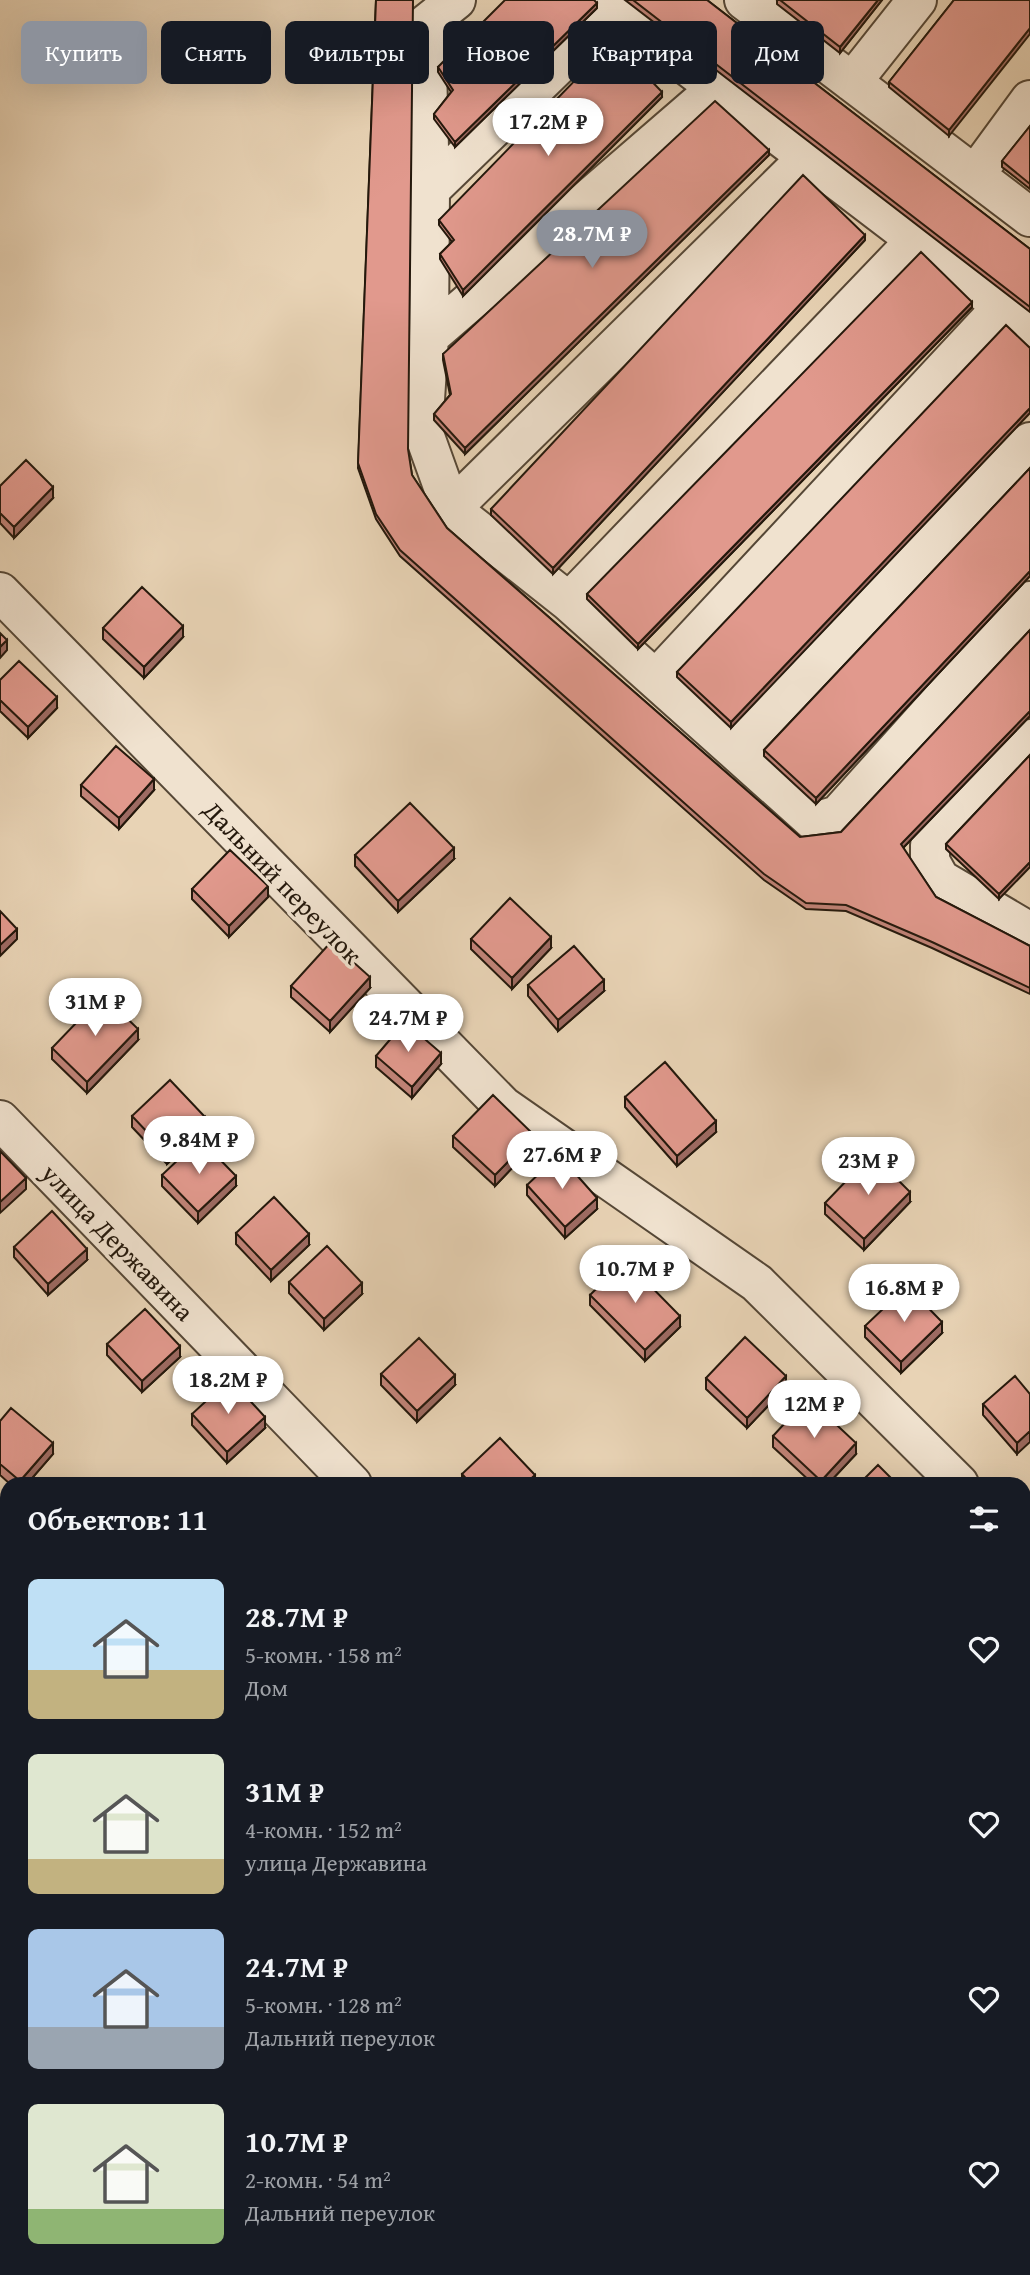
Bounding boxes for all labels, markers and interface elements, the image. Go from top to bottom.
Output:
chip: Купить [21,21,147,84]
chip: Снять [161,21,271,84]
chip: Фильтры [285,21,429,84]
chip: Новое [443,21,554,84]
chip: Квартира [568,21,717,84]
chip: Дом [731,21,824,84]
pin: 17.2M ₽ [483,99,613,158]
text: 17.2M ₽ [508,104,588,137]
pin: 28.7M ₽ [527,210,657,270]
text: 28.7M ₽ [552,216,632,249]
street label: Дальний переулок [194,790,372,973]
pin: 31M ₽ [46,978,144,1038]
text: 31M ₽ [65,984,125,1017]
pin: 24.7M ₽ [343,995,473,1054]
text: 24.7M ₽ [368,1000,448,1033]
pin: 9.84M ₽ [134,1116,264,1176]
text: 9.84M ₽ [159,1122,239,1155]
pin: 27.6M ₽ [497,1132,627,1191]
text: 27.6M ₽ [522,1137,602,1170]
pin: 23M ₽ [819,1138,917,1197]
text: 23M ₽ [838,1143,898,1176]
street label: улица Державина [32,1154,204,1330]
pin: 10.7M ₽ [570,1246,700,1305]
text: 10.7M ₽ [595,1251,675,1284]
pin: 16.8M ₽ [839,1264,969,1324]
text: 16.8M ₽ [864,1270,944,1303]
pin: 18.2M ₽ [163,1356,293,1416]
text: 18.2M ₽ [188,1362,268,1395]
pin: 12M ₽ [765,1380,863,1440]
text: 12M ₽ [784,1386,844,1419]
text: Объектов: 11 [28,1497,208,1541]
icon: filters [965,1500,1003,1538]
text: 28.7M ₽ [245,1594,348,1638]
icon: home [84,1607,168,1691]
icon: heart [965,1630,1003,1668]
text: 5-комн. · 158 m² [245,1638,402,1671]
text: Дом [245,1671,288,1704]
text: 31M ₽ [245,1769,324,1813]
icon: home [84,1782,168,1866]
icon: heart [965,1805,1003,1843]
text: 4-комн. · 152 m² [245,1813,402,1846]
text: улица Державина [245,1846,427,1879]
text: 24.7M ₽ [245,1944,348,1988]
icon: home [84,1957,168,2041]
icon: heart [965,1980,1003,2018]
text: 5-комн. · 128 m² [245,1988,402,2021]
text: Дальний переулок [245,2021,435,2054]
text: 10.7M ₽ [245,2119,348,2163]
icon: home [84,2132,168,2216]
icon: heart [965,2155,1003,2193]
text: 2-комн. · 54 m² [245,2163,391,2196]
text: Дальний переулок [245,2196,435,2229]

